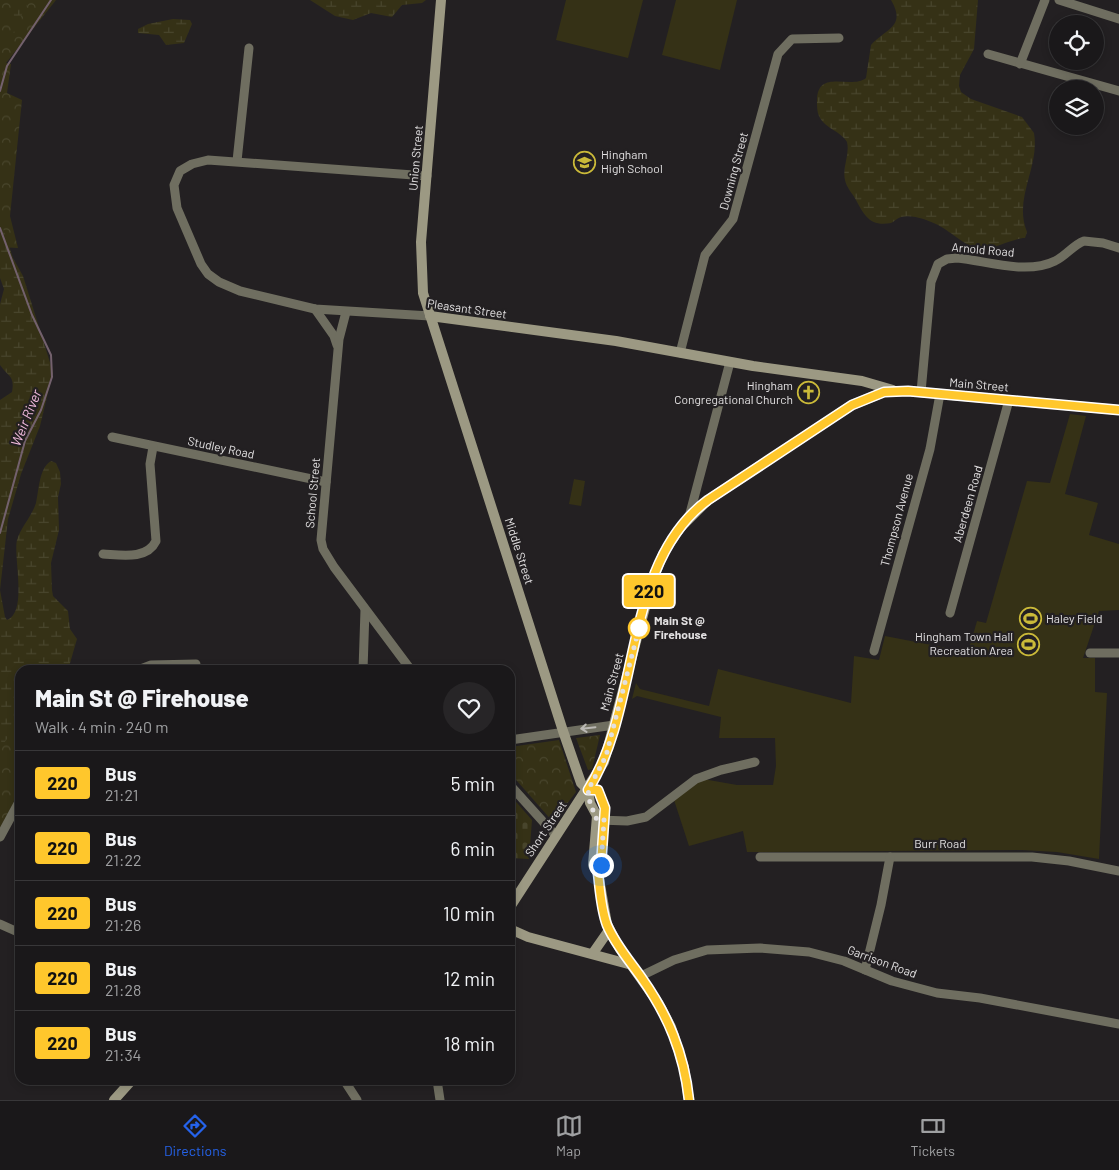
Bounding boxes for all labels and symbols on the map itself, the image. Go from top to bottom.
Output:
street label: Union Street [405,125,425,191]
street label: Downing Street [716,130,750,211]
place label: Hingham High School [601,147,663,175]
school or university icon: Hingham High School [573,150,597,174]
street label: Arnold Road [951,239,1015,259]
street label: Pleasant Street [426,295,508,321]
street label: Main Street [949,374,1009,394]
place label: Hingham Congregational Church [674,378,793,406]
church icon: Hingham Congregational Church [797,381,821,405]
water label: Weir River [6,386,45,449]
street label: Studley Road [187,433,256,461]
street label: School Street [302,457,322,529]
street label: Aberdeen Road [949,464,985,544]
street label: Thompson Avenue [877,472,915,568]
street label: Middle Street [503,516,537,586]
line badge: 220 [620,575,678,607]
sports icon: Haley Field [1018,607,1042,631]
place label: Haley Field [1046,611,1103,625]
place label: Main St @ Firehouse [654,613,708,641]
marker: Main St @ Firehouse [628,617,650,639]
place label: Hingham Town Hall Recreation Area [915,629,1013,657]
sports icon: Hingham Town Hall Recreation Area [1017,632,1041,656]
street label: Main Street [597,651,625,712]
one-way arrow [581,723,597,733]
street label: Short Street [521,798,569,859]
street label: Burr Road [914,836,966,850]
your location [589,853,614,878]
street label: Garrison Road [846,942,919,980]

